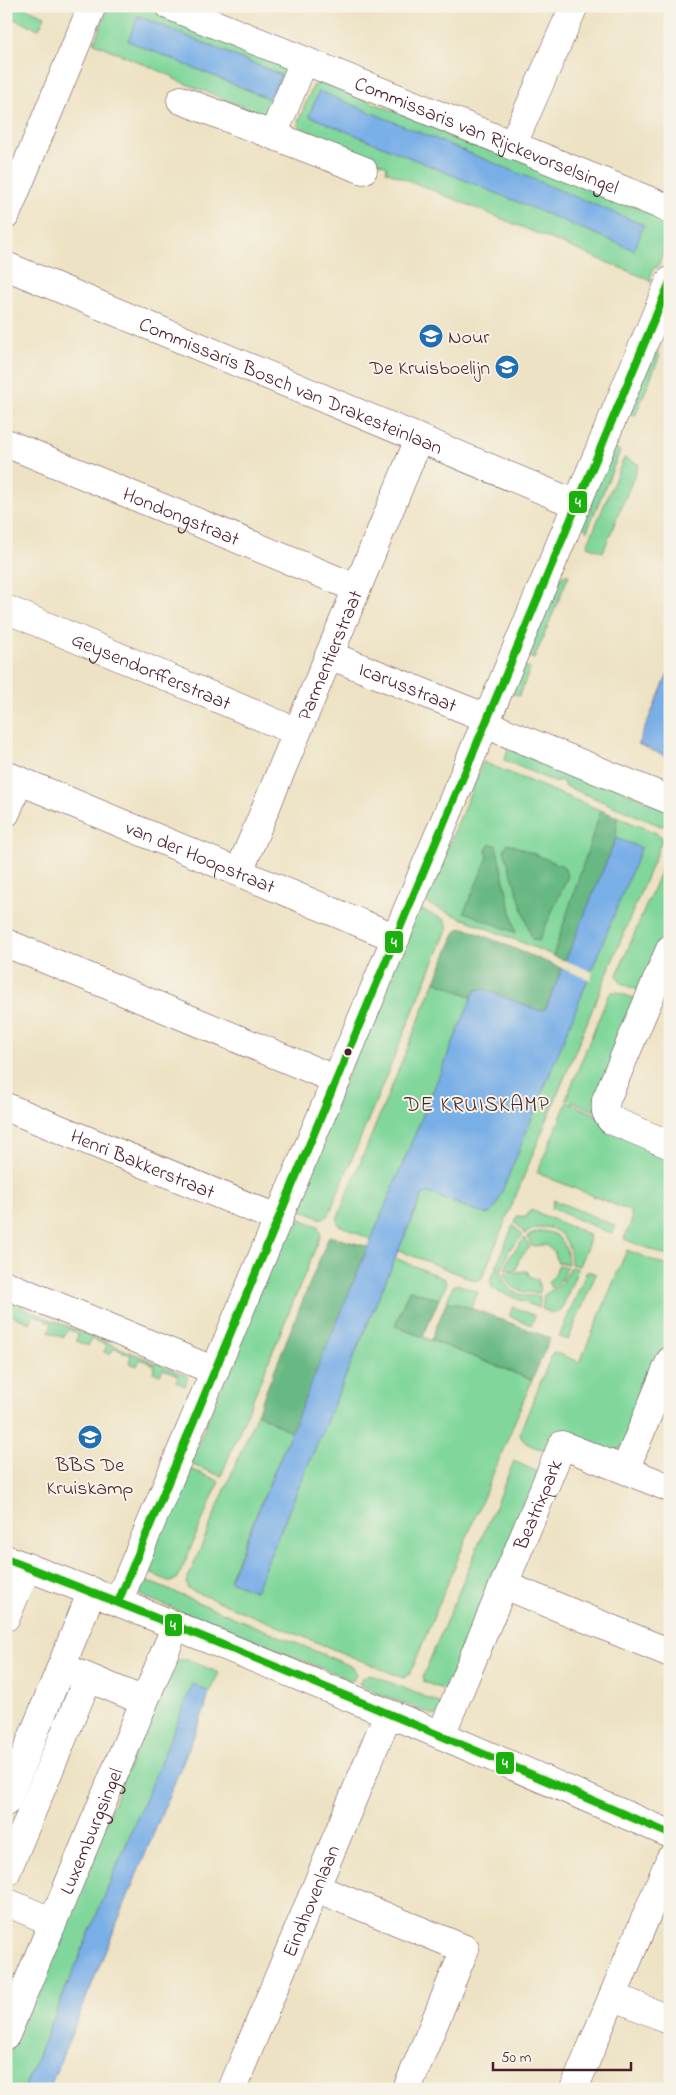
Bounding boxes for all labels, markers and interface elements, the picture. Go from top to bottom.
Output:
street label: Commissaris van Rijckevorselsingel [349,70,622,204]
street label: Commissaris Bosch van Drakesteinlaan [134,311,447,464]
school or university icon: Nour [418,323,444,349]
place label: Nour [448,324,490,353]
school or university icon: De Kruisboelijn [494,354,520,380]
place label: De Kruisboelijn [369,355,490,384]
street label: Hondongstraat [118,481,244,555]
line badge: 4 [568,490,588,514]
text: 4 [574,493,581,514]
street label: Parmentierstraat [291,586,372,726]
street label: Geysendorfferstraat [66,626,235,719]
street label: Icarusstraat [354,656,461,722]
street label: van der Hoopstraat [120,815,279,903]
line badge: 4 [384,930,404,954]
text: 4 [390,933,397,954]
unlabelled marker [343,1047,353,1057]
district label: DE KRUISKAMP [403,1091,550,1121]
street label: Henri Bakkerstraat [65,1123,219,1208]
school or university icon: BBS De Kruiskamp [77,1424,103,1450]
place label: BBS De Kruiskamp [46,1452,134,1504]
street label: Beatrixpark [507,1455,571,1556]
line badge: 4 [164,1613,183,1637]
text: 4 [169,1616,176,1637]
line badge: 4 [495,1751,515,1775]
text: 4 [501,1754,508,1775]
street label: Luxemburgsingel [54,1764,132,1899]
street label: Eindhovenlaan [276,1841,349,1962]
scale bar [493,2040,631,2072]
text: 50 m [501,2047,532,2069]

